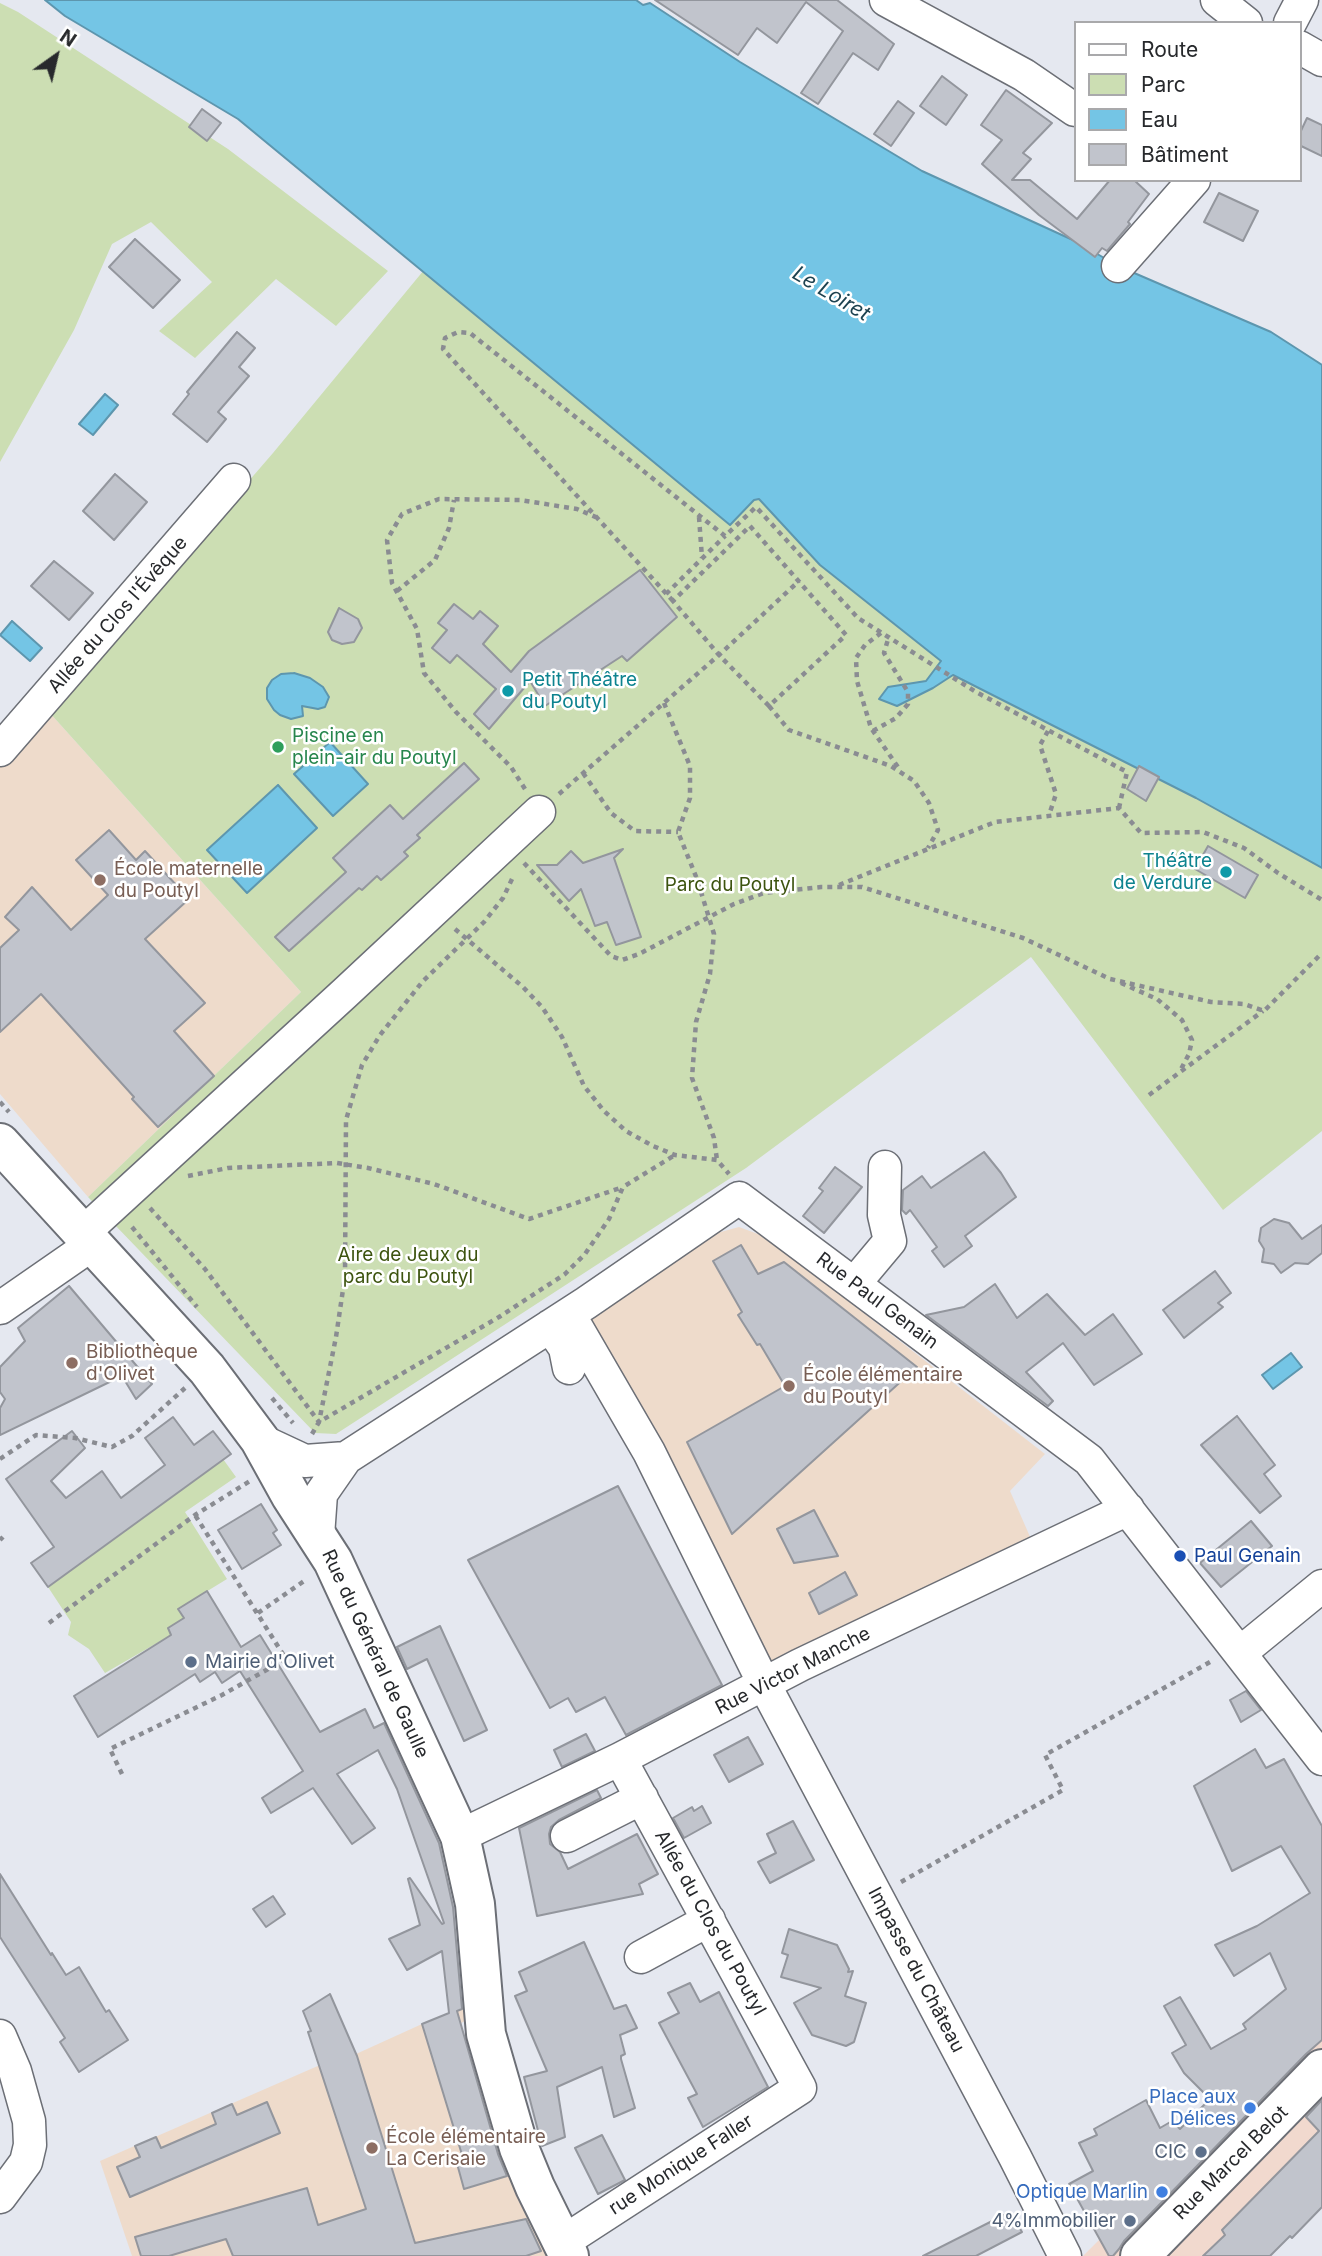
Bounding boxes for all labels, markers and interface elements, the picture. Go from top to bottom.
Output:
north arrow [21,21,91,91]
legend [1074,21,1301,182]
text: N [56,25,80,52]
text: Route [1141,37,1198,62]
text: Parc [1141,72,1186,97]
text: Eau [1141,107,1178,132]
text: Bâtiment [1141,142,1228,167]
water label: Le Loiret [788,261,874,327]
street label: Allée du Clos l'Évêque [44,532,192,698]
place label: Petit Théâtre du Poutyl [522,669,637,713]
marker: Petit Théâtre du Poutyl [500,683,516,699]
place label: Piscine en plein-air du Poutyl [292,725,456,769]
marker: Piscine en plein-air du Poutyl [270,739,286,755]
place label: Théâtre de Verdure [1113,850,1212,894]
place label: École maternelle du Poutyl [114,858,263,902]
marker: Théâtre de Verdure [1218,864,1234,880]
marker: École maternelle du Poutyl [92,872,108,888]
park label: Parc du Poutyl [665,874,795,896]
park label: Aire de Jeux du parc du Poutyl [338,1244,478,1288]
street label: Rue Paul Genain [812,1248,942,1354]
place label: Bibliothèque d'Olivet [86,1341,198,1385]
marker: Bibliothèque d'Olivet [64,1355,80,1371]
place label: École élémentaire du Poutyl [803,1364,963,1408]
marker: École élémentaire du Poutyl [781,1378,797,1394]
place label: Paul Genain [1194,1545,1301,1567]
street label: Rue du Général de Gaulle [317,1546,433,1762]
marker: Paul Genain [1172,1548,1188,1564]
street label: Rue Victor Manche [712,1622,874,1720]
place label: Mairie d'Olivet [205,1651,335,1673]
marker: Mairie d'Olivet [183,1654,199,1670]
street label: Allée du Clos du Poutyl [650,1826,770,2020]
street label: Impasse du Château [863,1883,969,2057]
place label: Place aux Délices [1149,2086,1236,2130]
marker: Place aux Délices [1242,2100,1258,2116]
street label: Rue Marcel Belot [1169,2101,1293,2225]
street label: rue Monique Faller [605,2110,757,2220]
place label: École élémentaire La Cerisaie [386,2126,546,2170]
marker: École élémentaire La Cerisaie [364,2140,380,2156]
place label: CIC [1154,2141,1187,2163]
marker: CIC [1193,2144,1209,2160]
place label: Optique Marlin [1016,2181,1148,2203]
marker: Optique Marlin [1154,2184,1170,2200]
place label: 4%Immobilier [992,2210,1116,2232]
marker: 4%Immobilier [1122,2213,1138,2229]

